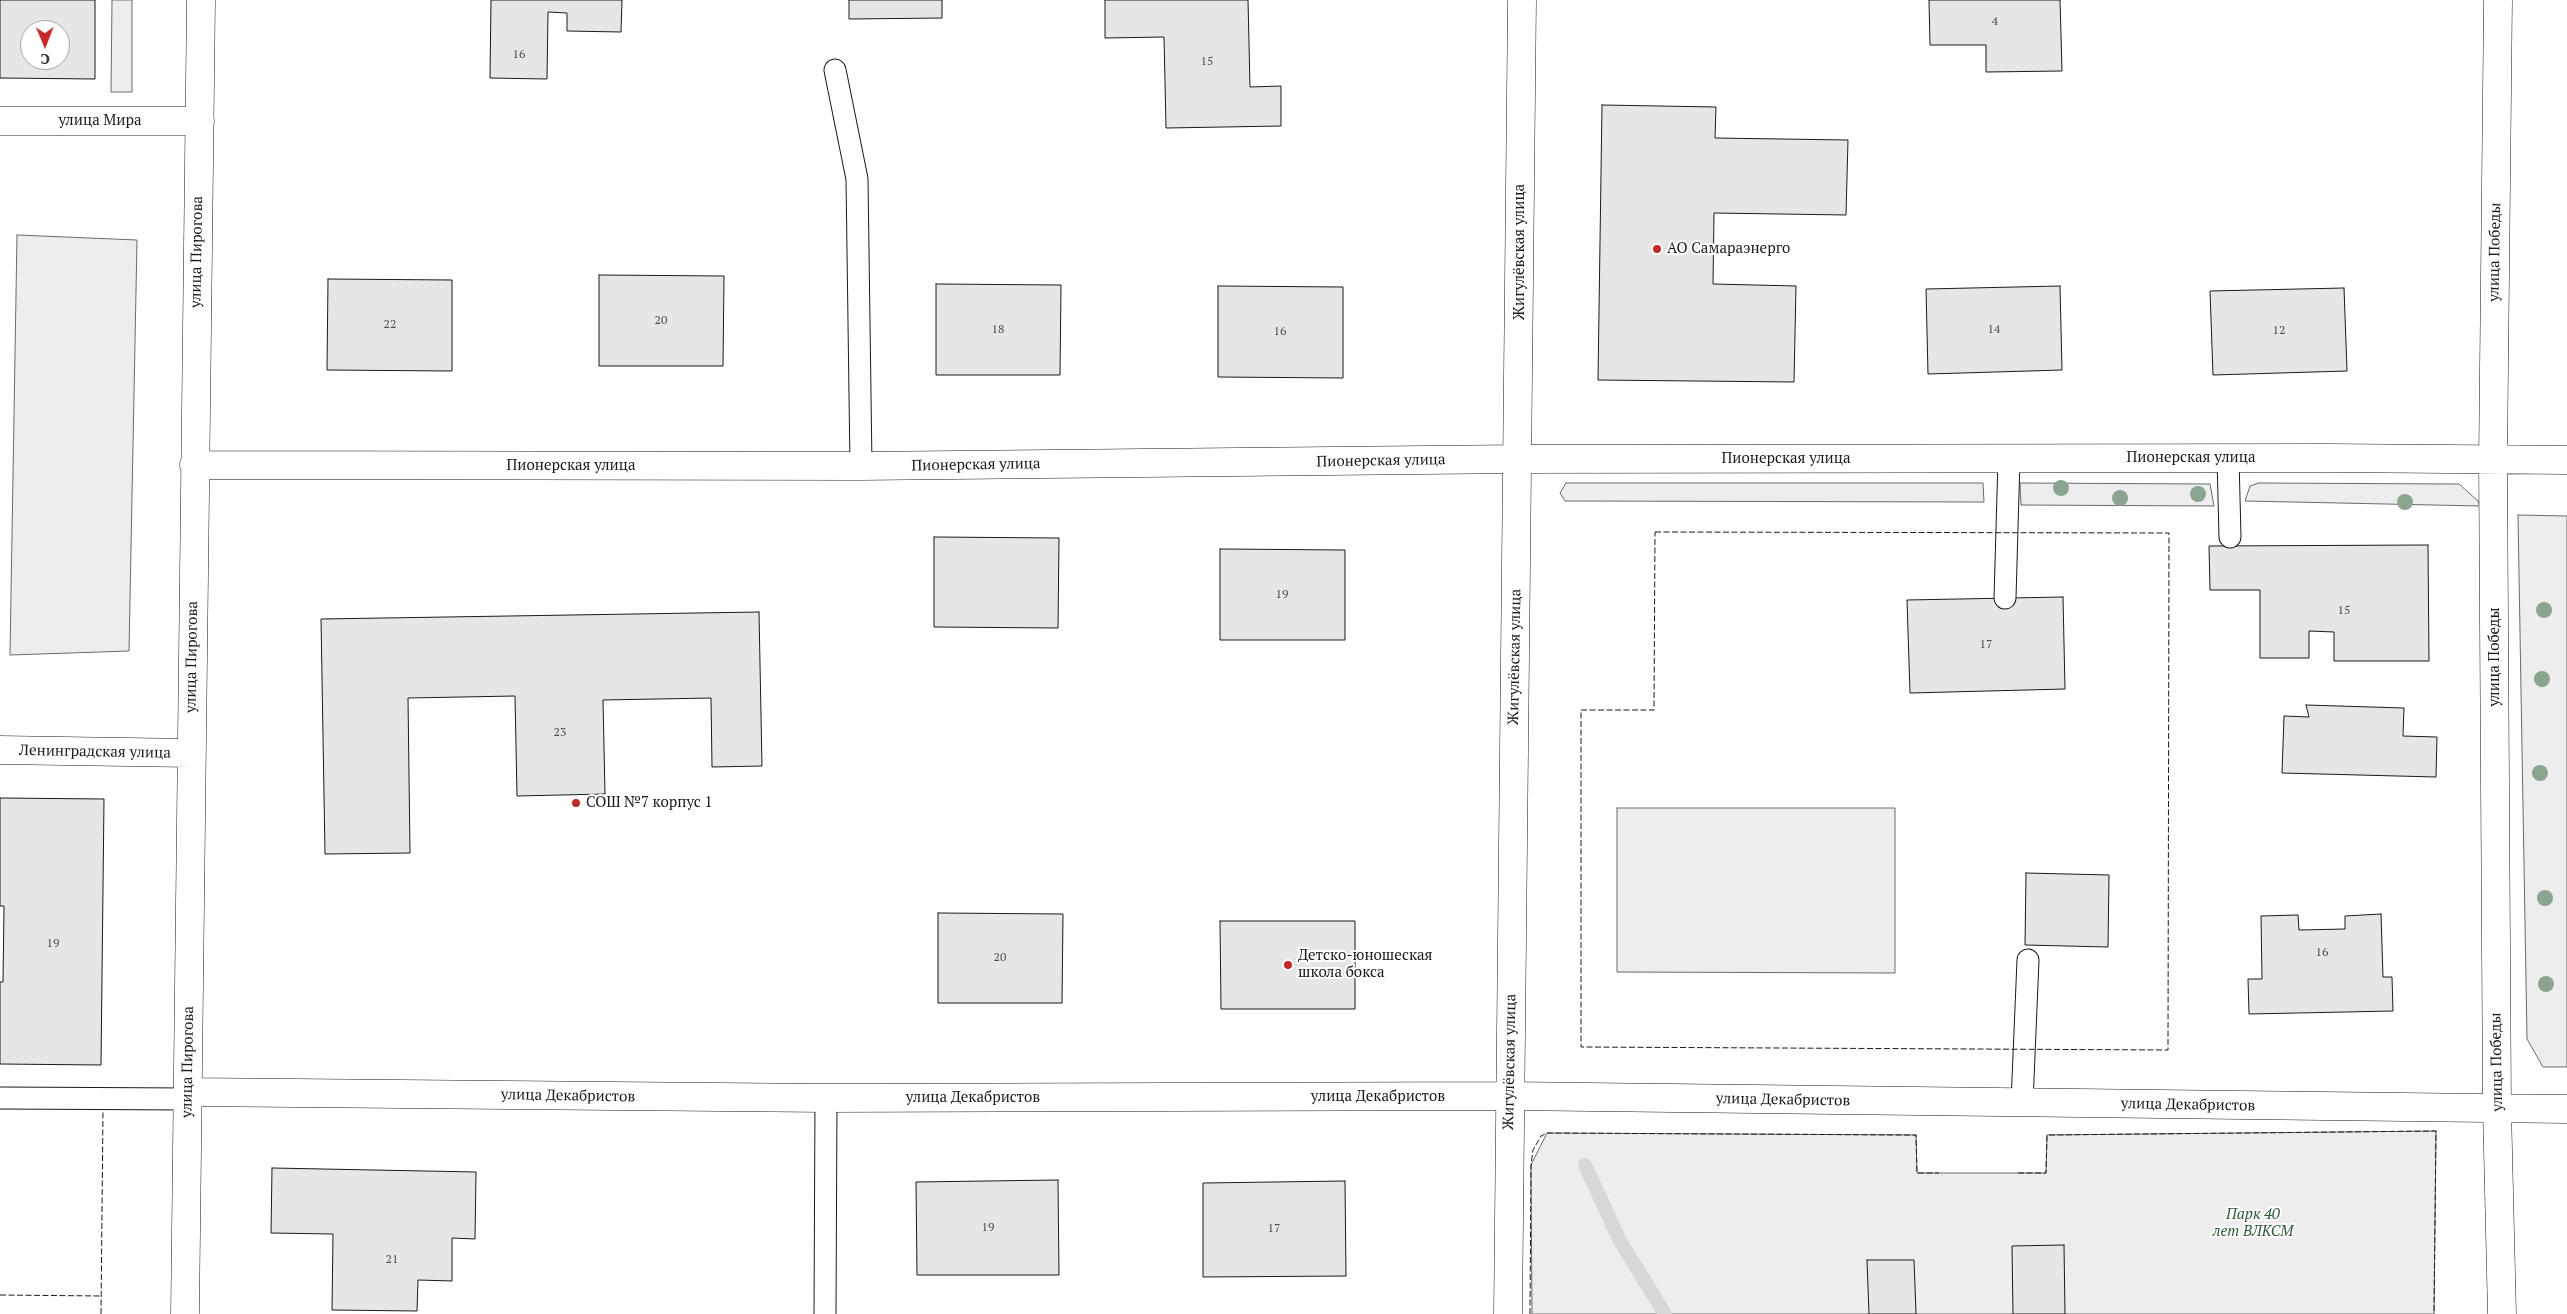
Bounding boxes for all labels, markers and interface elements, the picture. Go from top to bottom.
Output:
house number: 4 [1992,15,1998,29]
north arrow [20,20,70,70]
house number: 16 [513,48,525,62]
text: С [41,50,50,69]
house number: 15 [1201,55,1213,69]
street label: улица Мира [58,112,142,130]
street label: Жигулёвская улица [1511,184,1529,320]
street label: улица Пирогова [187,196,207,308]
street label: улица Победы [2485,202,2505,302]
place label: АО Самараэнерго [1667,240,1790,258]
marker: АО Самараэнерго [1651,243,1663,255]
house number: 20 [655,314,667,328]
house number: 22 [384,318,396,332]
house number: 18 [992,323,1004,337]
house number: 14 [1988,323,2000,337]
house number: 12 [2273,324,2285,338]
house number: 16 [1274,325,1286,339]
street label: Пионерская улица [2126,449,2256,467]
street label: Пионерская улица [1721,450,1851,468]
street label: Пионерская улица [1316,451,1446,471]
street label: Пионерская улица [911,455,1041,475]
street label: Пионерская улица [506,457,636,475]
house number: 19 [1276,588,1288,602]
street label: Жигулёвская улица [1505,589,1525,725]
street label: улица Пирогова [182,601,202,713]
house number: 15 [2338,604,2350,618]
street label: улица Победы [2486,607,2504,707]
house number: 17 [1980,638,1992,652]
house number: 23 [554,726,566,740]
street label: Ленинградская улица [19,742,171,762]
place label: СОШ №7 корпус 1 [586,794,712,812]
marker: СОШ №7 корпус 1 [570,797,582,809]
house number: 19 [47,937,59,951]
house number: 16 [2316,946,2328,960]
place label: Детско-юношеская школа бокса [1298,947,1433,982]
house number: 20 [994,951,1006,965]
marker: Детско-юношеская школа бокса [1282,959,1294,971]
street label: Жигулёвская улица [1500,994,1520,1130]
street label: улица Пирогова [178,1006,198,1118]
street label: улица Победы [2487,1012,2507,1112]
street label: улица Декабристов [501,1086,635,1106]
street label: улица Декабристов [1311,1088,1445,1106]
street label: улица Декабристов [906,1089,1040,1107]
street label: улица Декабристов [1716,1090,1850,1110]
street label: улица Декабристов [2121,1095,2255,1115]
park label: Парк 40 лет ВЛКСМ [2213,1206,2293,1241]
house number: 19 [982,1221,994,1235]
house number: 17 [1268,1222,1280,1236]
house number: 21 [386,1253,398,1267]

